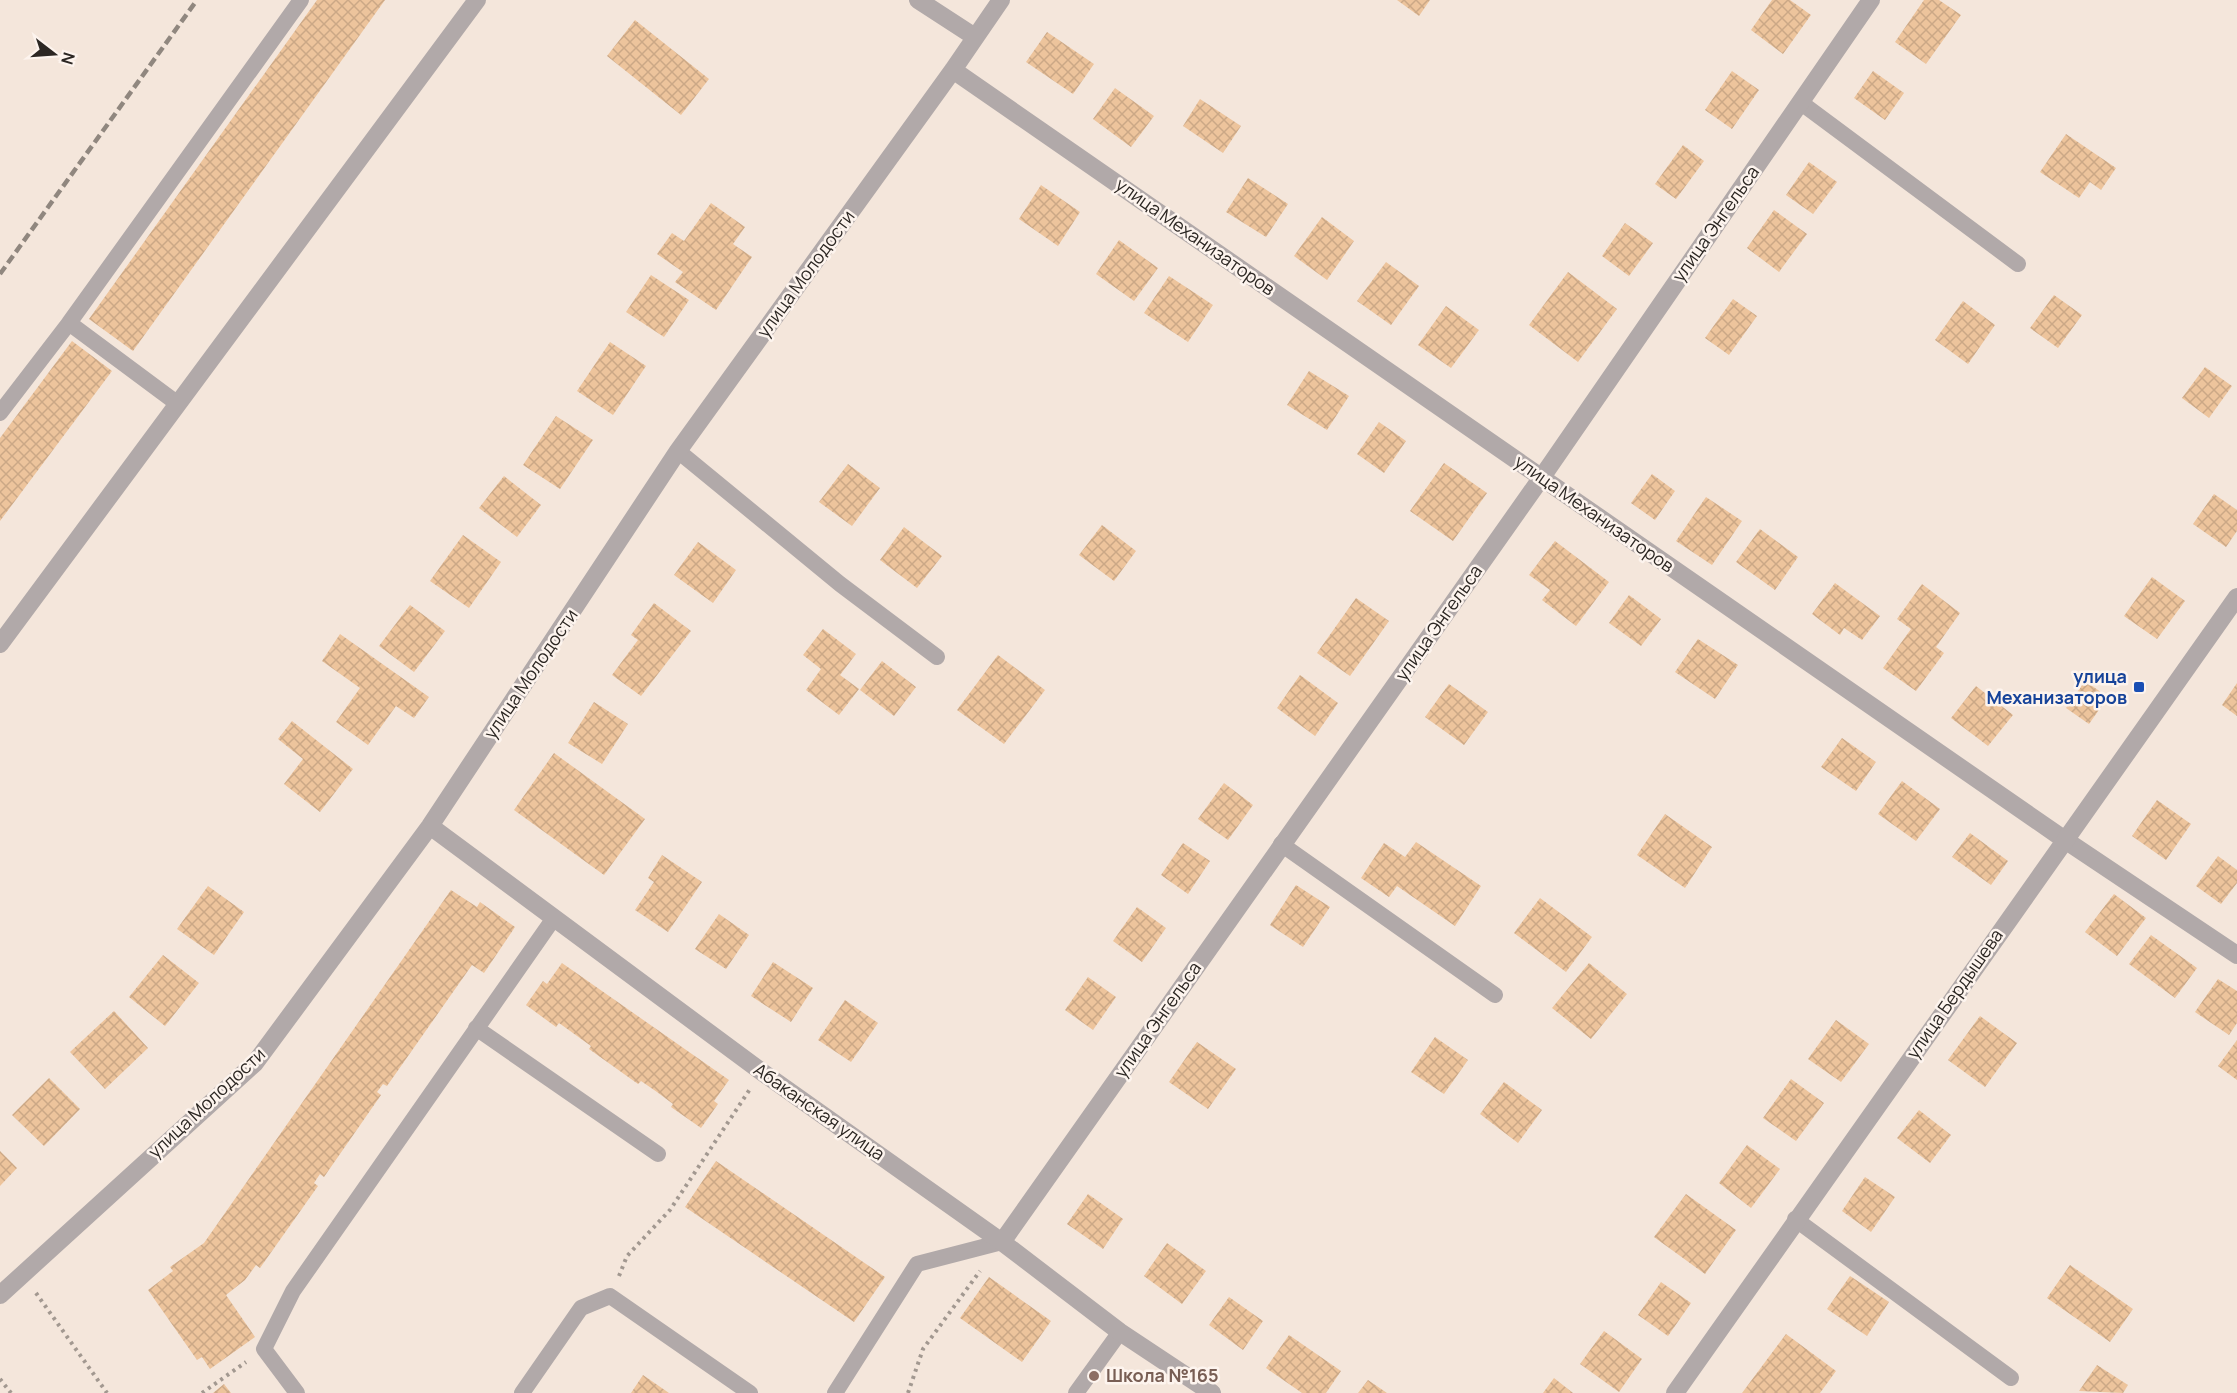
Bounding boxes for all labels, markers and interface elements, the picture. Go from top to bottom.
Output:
north arrow [24,24,84,84]
text: N [56,50,81,67]
street label: улица Энгельса [1666,161,1764,286]
street label: улица Механизаторов [1111,172,1280,301]
street label: улица Молодости [751,205,859,342]
street label: улица Механизаторов [1510,449,1679,578]
street label: улица Энгельса [1389,560,1487,685]
street label: улица Молодости [478,604,583,743]
place label: улица Механизаторов [1986,664,2127,709]
marker: улица Механизаторов [2132,680,2146,694]
street label: улица Бердышева [1900,924,2008,1063]
street label: улица Энгельса [1108,957,1206,1082]
street label: улица Молодости [143,1042,270,1163]
street label: Абаканская улица [749,1057,890,1165]
place label: Школа №165 [1106,1363,1219,1387]
marker: Школа №165 [1087,1369,1101,1383]

